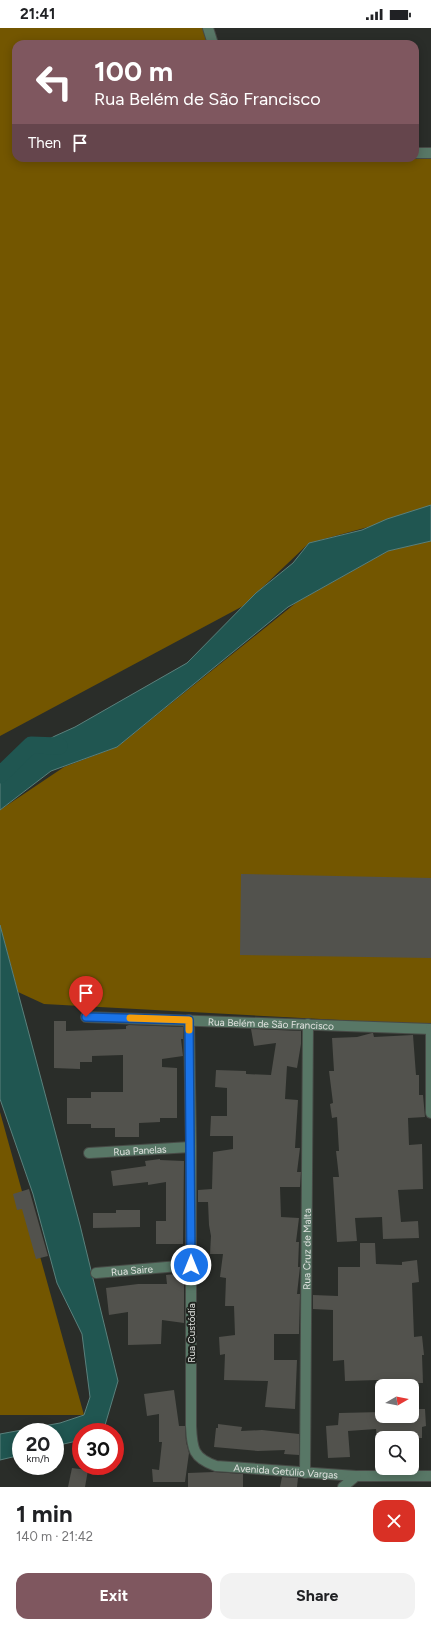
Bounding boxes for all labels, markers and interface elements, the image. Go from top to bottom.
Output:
text: 21:41 [20,5,55,23]
text: 100 m [94,54,173,88]
icon: left [28,56,80,108]
text: Rua Belém de São Francisco [94,88,321,110]
icon: arrive [69,132,91,154]
text: Then [28,134,61,152]
pin [69,976,103,1017]
icon: arrive [75,982,97,1004]
street label: Rua Belém de São Francisco [208,1015,334,1032]
street label: Rua Panelas [113,1142,167,1158]
street label: Rua Cruz de Malta [300,1208,313,1290]
position arrow [170,1244,212,1286]
street label: Rua Saire [110,1262,154,1278]
street label: Rua Custódia [185,1303,198,1363]
north arrow [375,1379,419,1423]
map controls [375,1379,419,1475]
speed limit sign: 30 [72,1423,124,1475]
button: search [375,1431,419,1475]
text: 20 [26,1432,50,1456]
text: km/h [27,1452,49,1465]
street label: Avenida Getúlio Vargas [233,1461,339,1481]
text: 1 min [16,1499,73,1528]
button: close [373,1500,415,1542]
text: 140 m · 21:42 [16,1529,93,1544]
button: Exit [16,1573,212,1619]
button: Share [220,1573,415,1619]

